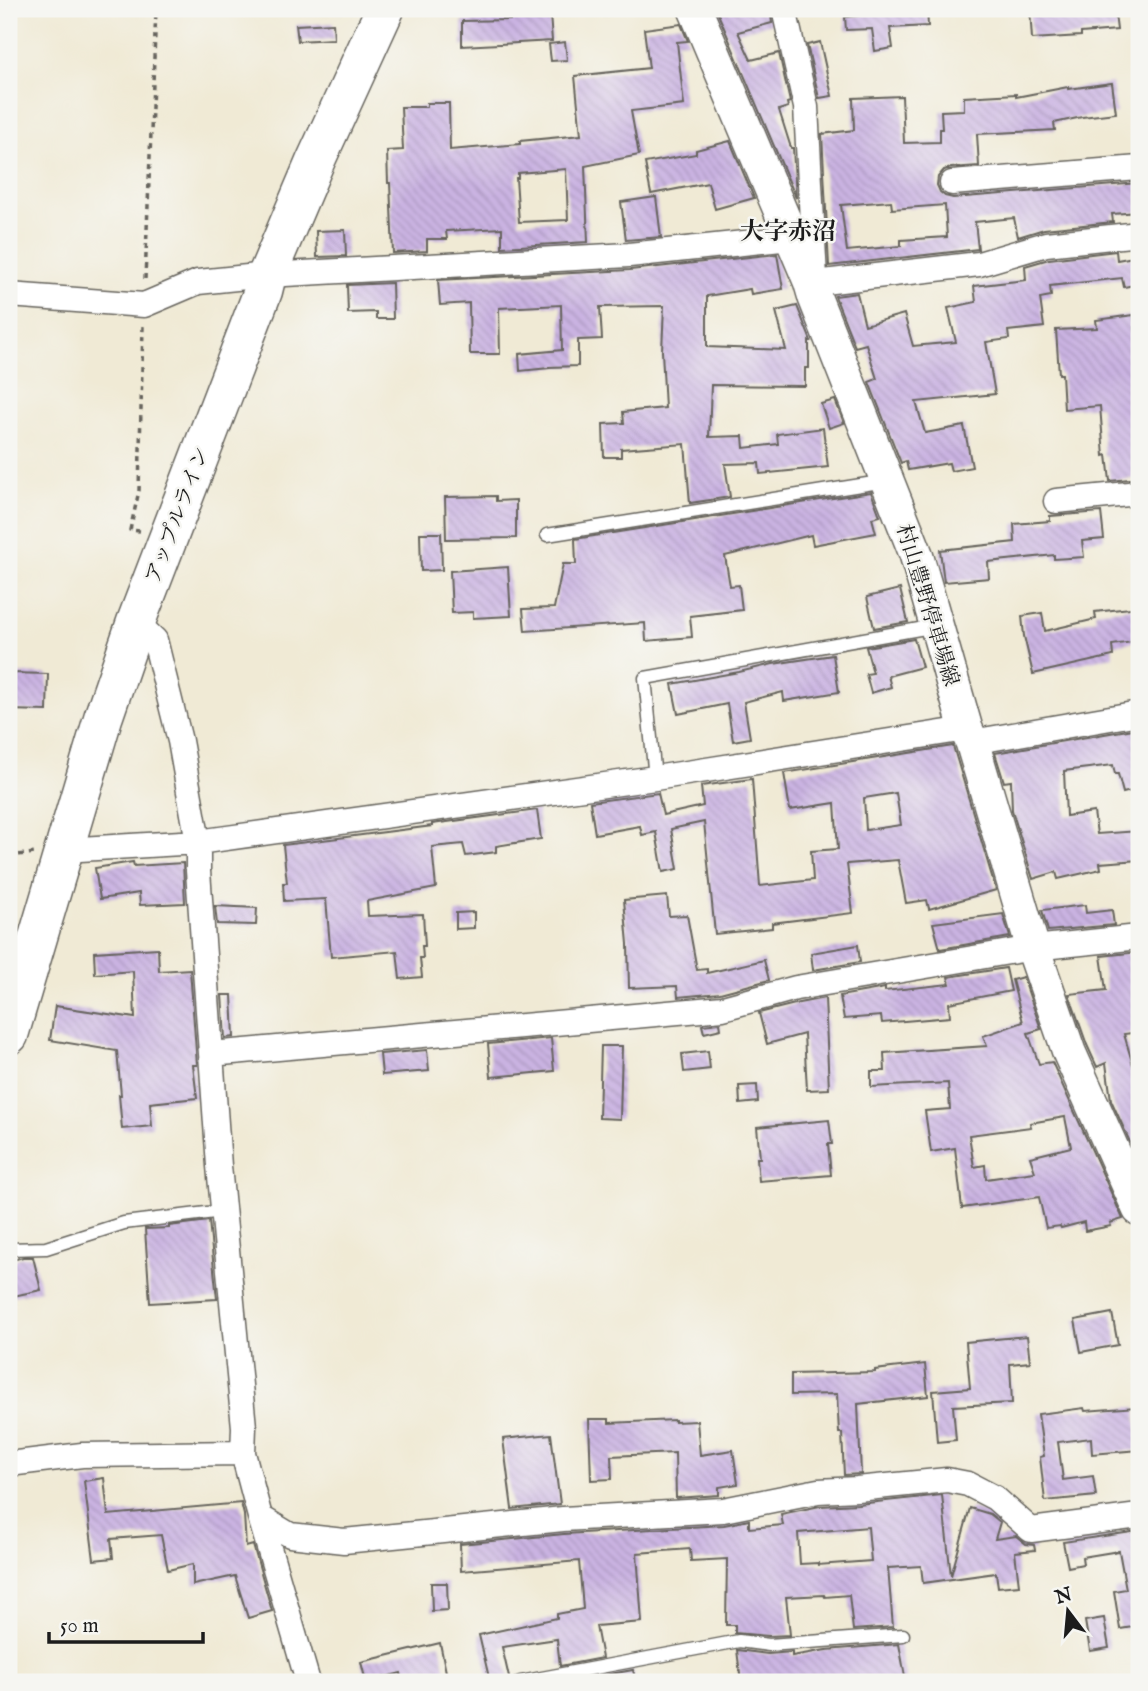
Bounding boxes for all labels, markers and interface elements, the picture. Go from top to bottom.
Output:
district label: 大字赤沼 [740,217,836,248]
street label: アップルライン [140,443,217,588]
street label: 村山豊野停車場線 [889,521,964,690]
north arrow [1032,1576,1102,1646]
text: N [1052,1583,1076,1611]
scale bar [49,1600,203,1644]
text: 50 m [60,1613,99,1640]

